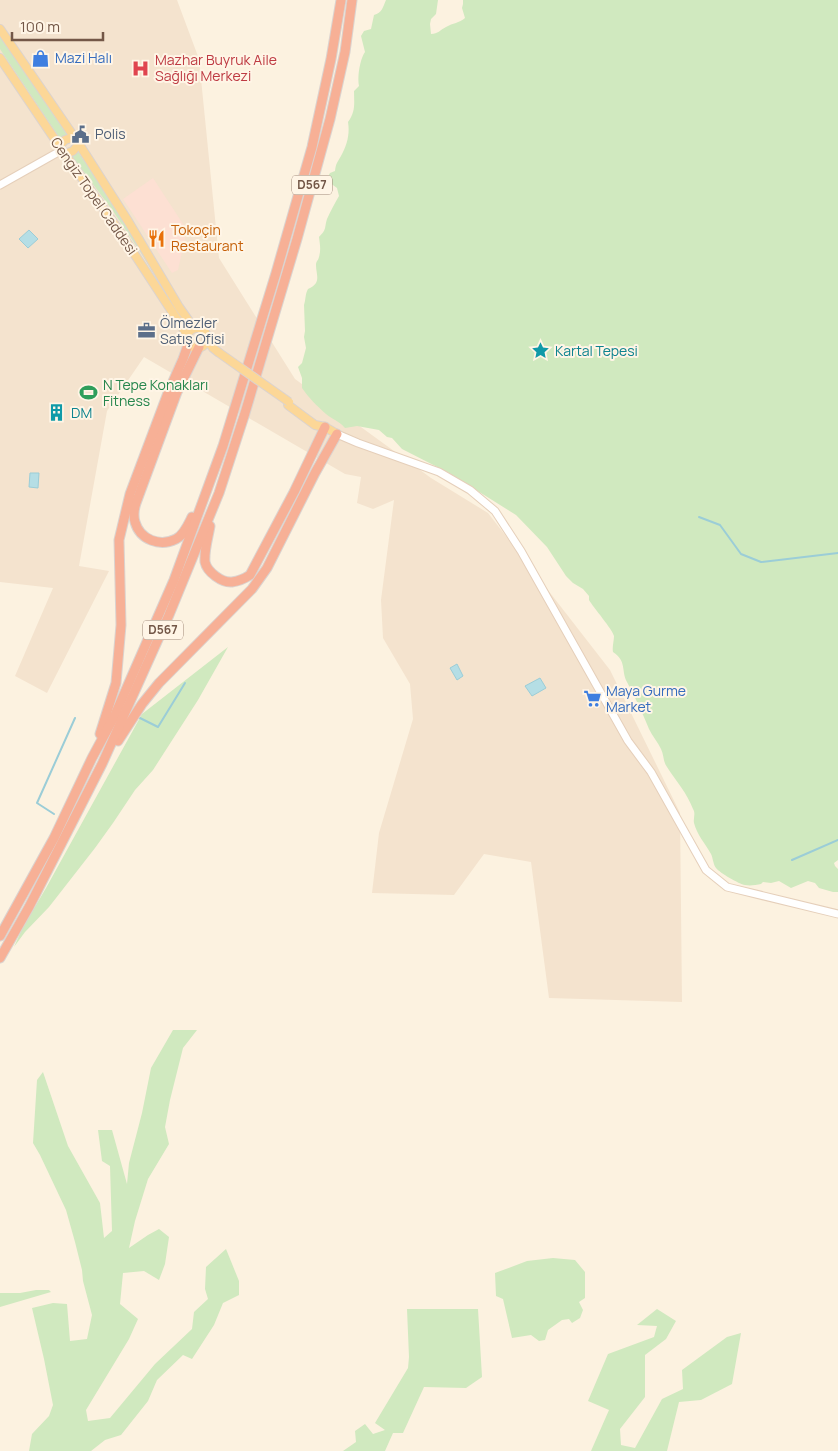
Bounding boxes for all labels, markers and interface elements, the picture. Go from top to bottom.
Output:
scale bar [12,10,104,42]
text: 100 m [20,16,60,37]
shop icon: Mazi Halı [31,48,51,68]
place label: Mazi Halı [55,48,112,67]
place label: Mazhar Buyruk Aile Sağlığı Merkezi [155,50,277,85]
hospital icon: Mazhar Buyruk Aile Sağlığı Merkezi [131,58,151,78]
public building icon: Polis [71,124,91,144]
place label: Polis [95,124,126,143]
street label: Cengiz Topel Caddesi [47,133,142,258]
road number: D567 [292,176,332,194]
place label: Tokoçin Restaurant [171,220,244,255]
restaurant icon: Tokoçin Restaurant [147,228,167,248]
place label: Ölmezler Satış Ofisi [160,313,225,348]
office icon: Ölmezler Satış Ofisi [136,321,156,341]
place icon: Kartal Tepesi [531,341,551,361]
place label: Kartal Tepesi [555,341,638,360]
place label: N Tepe Konakları Fitness [103,375,208,410]
sports icon: N Tepe Konakları Fitness [79,383,99,403]
building icon: DM [47,403,67,423]
place label: DM [71,403,92,422]
road number: D567 [143,620,183,640]
place label: Maya Gurme Market [606,681,686,716]
supermarket icon: Maya Gurme Market [582,689,602,709]

